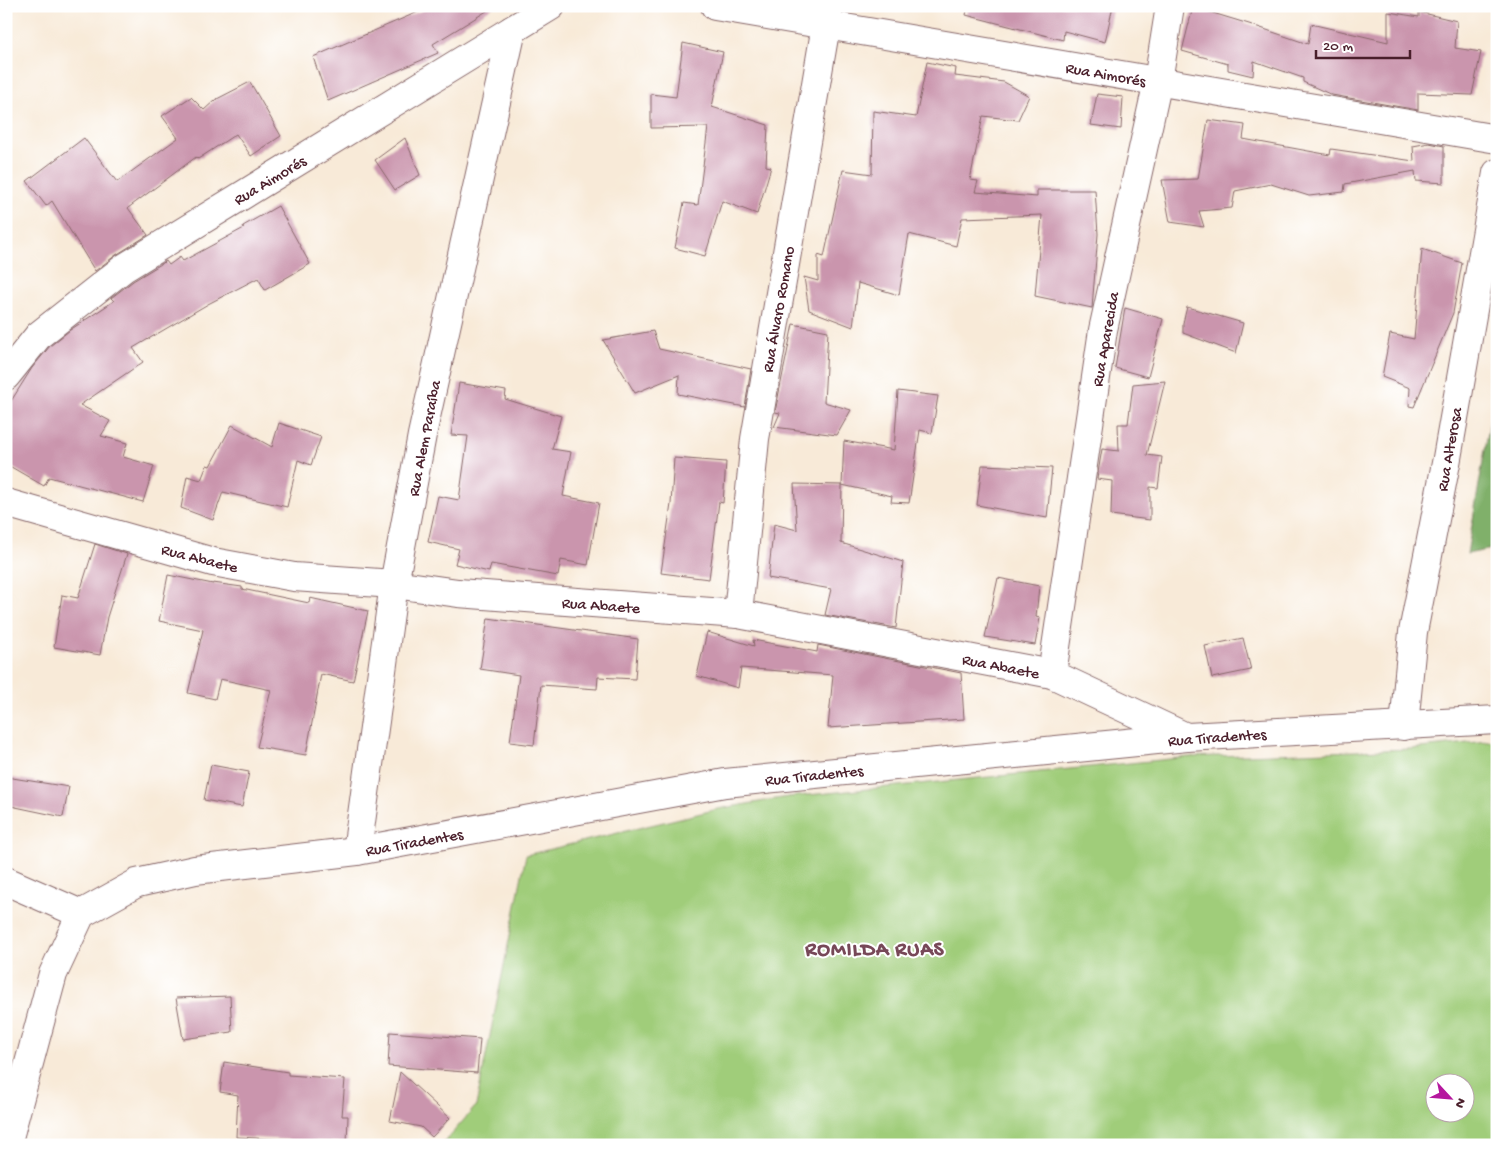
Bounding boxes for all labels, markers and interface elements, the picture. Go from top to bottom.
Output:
scale bar [1316,28,1409,60]
text: 20 m [1323,38,1353,56]
street label: Rua Aimorés [1064,60,1148,93]
street label: Rua Aimorés [231,152,311,211]
street label: Rua Álvaro Romano [759,245,801,374]
street label: Rua Aparecida [1090,290,1125,388]
street label: Rua Alem Paraíba [406,378,447,498]
street label: Rua Alterosa [1435,405,1468,493]
street label: Rua Abaete [159,542,240,579]
street label: Rua Abaete [561,595,641,620]
street label: Rua Abaete [960,652,1041,685]
street label: Rua Tiradentes [1167,726,1268,752]
street label: Rua Tiradentes [764,763,866,792]
street label: Rua Tiradentes [364,826,466,862]
district label: ROMILDA RUAS [804,939,945,964]
north arrow [1426,1074,1476,1124]
text: N [1450,1095,1469,1110]

